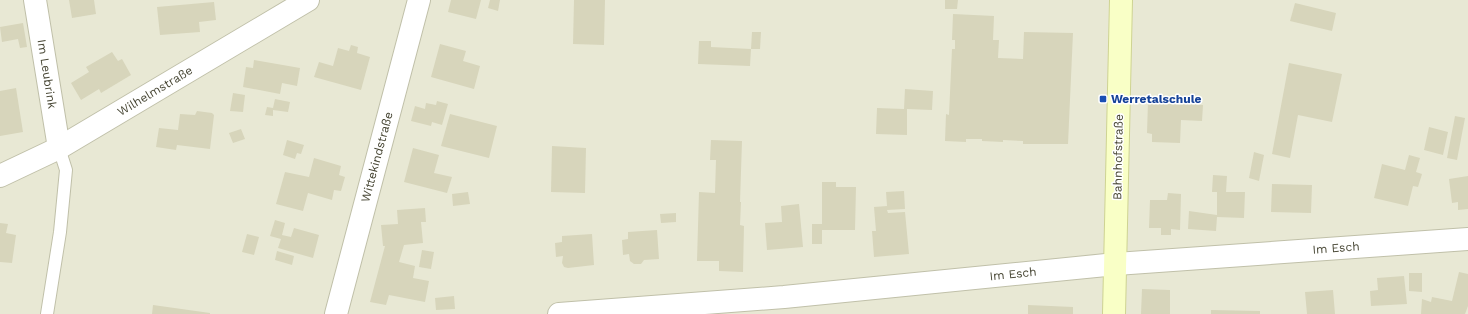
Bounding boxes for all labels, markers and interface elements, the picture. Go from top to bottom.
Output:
street label: Im Leubrink [35,38,59,110]
street label: Wilhelmstraße [115,63,195,119]
place label: Werretalschule [1111,92,1202,106]
marker: Werretalschule [1098,94,1108,104]
street label: Wittekindstraße [358,110,396,204]
street label: Bahnhofstraße [1110,114,1126,200]
street label: Im Esch [1312,239,1360,257]
street label: Im Esch [989,265,1037,283]

